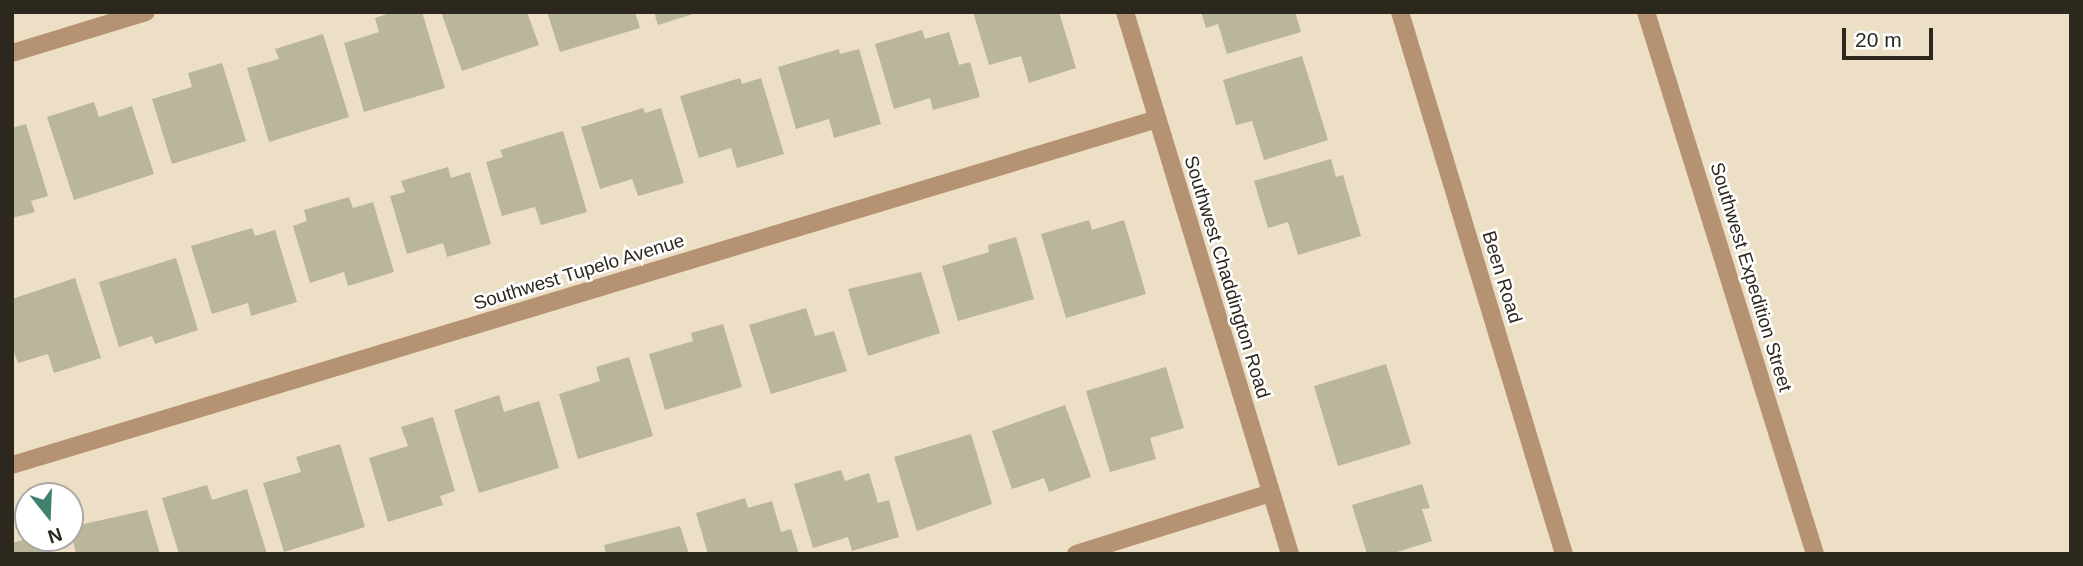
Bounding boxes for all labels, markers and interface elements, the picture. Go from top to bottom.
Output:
scale bar [1845,14,1936,58]
text: 20 m [1855,28,1902,51]
street label: Southwest Chaddington Road [1179,153,1275,401]
street label: Southwest Expedition Street [1705,160,1797,394]
street label: Been Road [1477,228,1527,326]
street label: Southwest Tupelo Avenue [470,229,688,315]
north arrow [14,482,84,552]
text: N [45,523,65,548]

